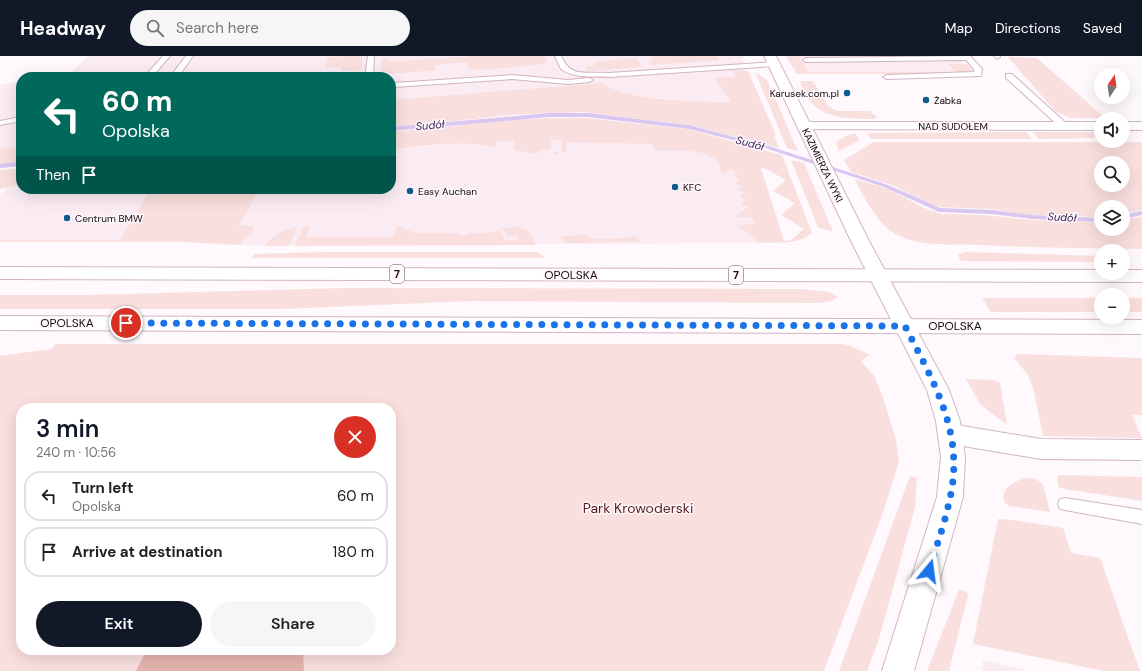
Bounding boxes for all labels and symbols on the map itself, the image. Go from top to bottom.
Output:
north arrow [1094,68,1130,104]
place label: Karusek.com.pl [770,87,839,100]
marker: Karusek.com.pl [842,88,852,98]
place label: Żabka [934,94,962,107]
marker: Żabka [921,95,931,105]
water label: Sudół [415,117,446,133]
street label: NAD SUDOŁEM [918,120,988,133]
street label: KAZIMIERZA WYKI [799,126,846,204]
water label: Sudół [734,133,767,154]
place label: KFC [683,181,701,194]
marker: KFC [670,182,680,192]
place label: Easy Auchan [418,185,477,198]
marker: Easy Auchan [405,186,415,196]
water label: Sudół [1047,209,1078,225]
place label: Centrum BMW [75,212,143,225]
marker: Centrum BMW [62,213,72,223]
road number: 7 [390,265,404,283]
road number: 7 [729,266,743,284]
street label: OPOLSKA [544,267,598,283]
pin [109,306,143,340]
street label: OPOLSKA [40,315,94,331]
street label: OPOLSKA [928,318,982,334]
park label: Park Krowoderski [583,499,693,517]
position arrow [908,550,950,592]

